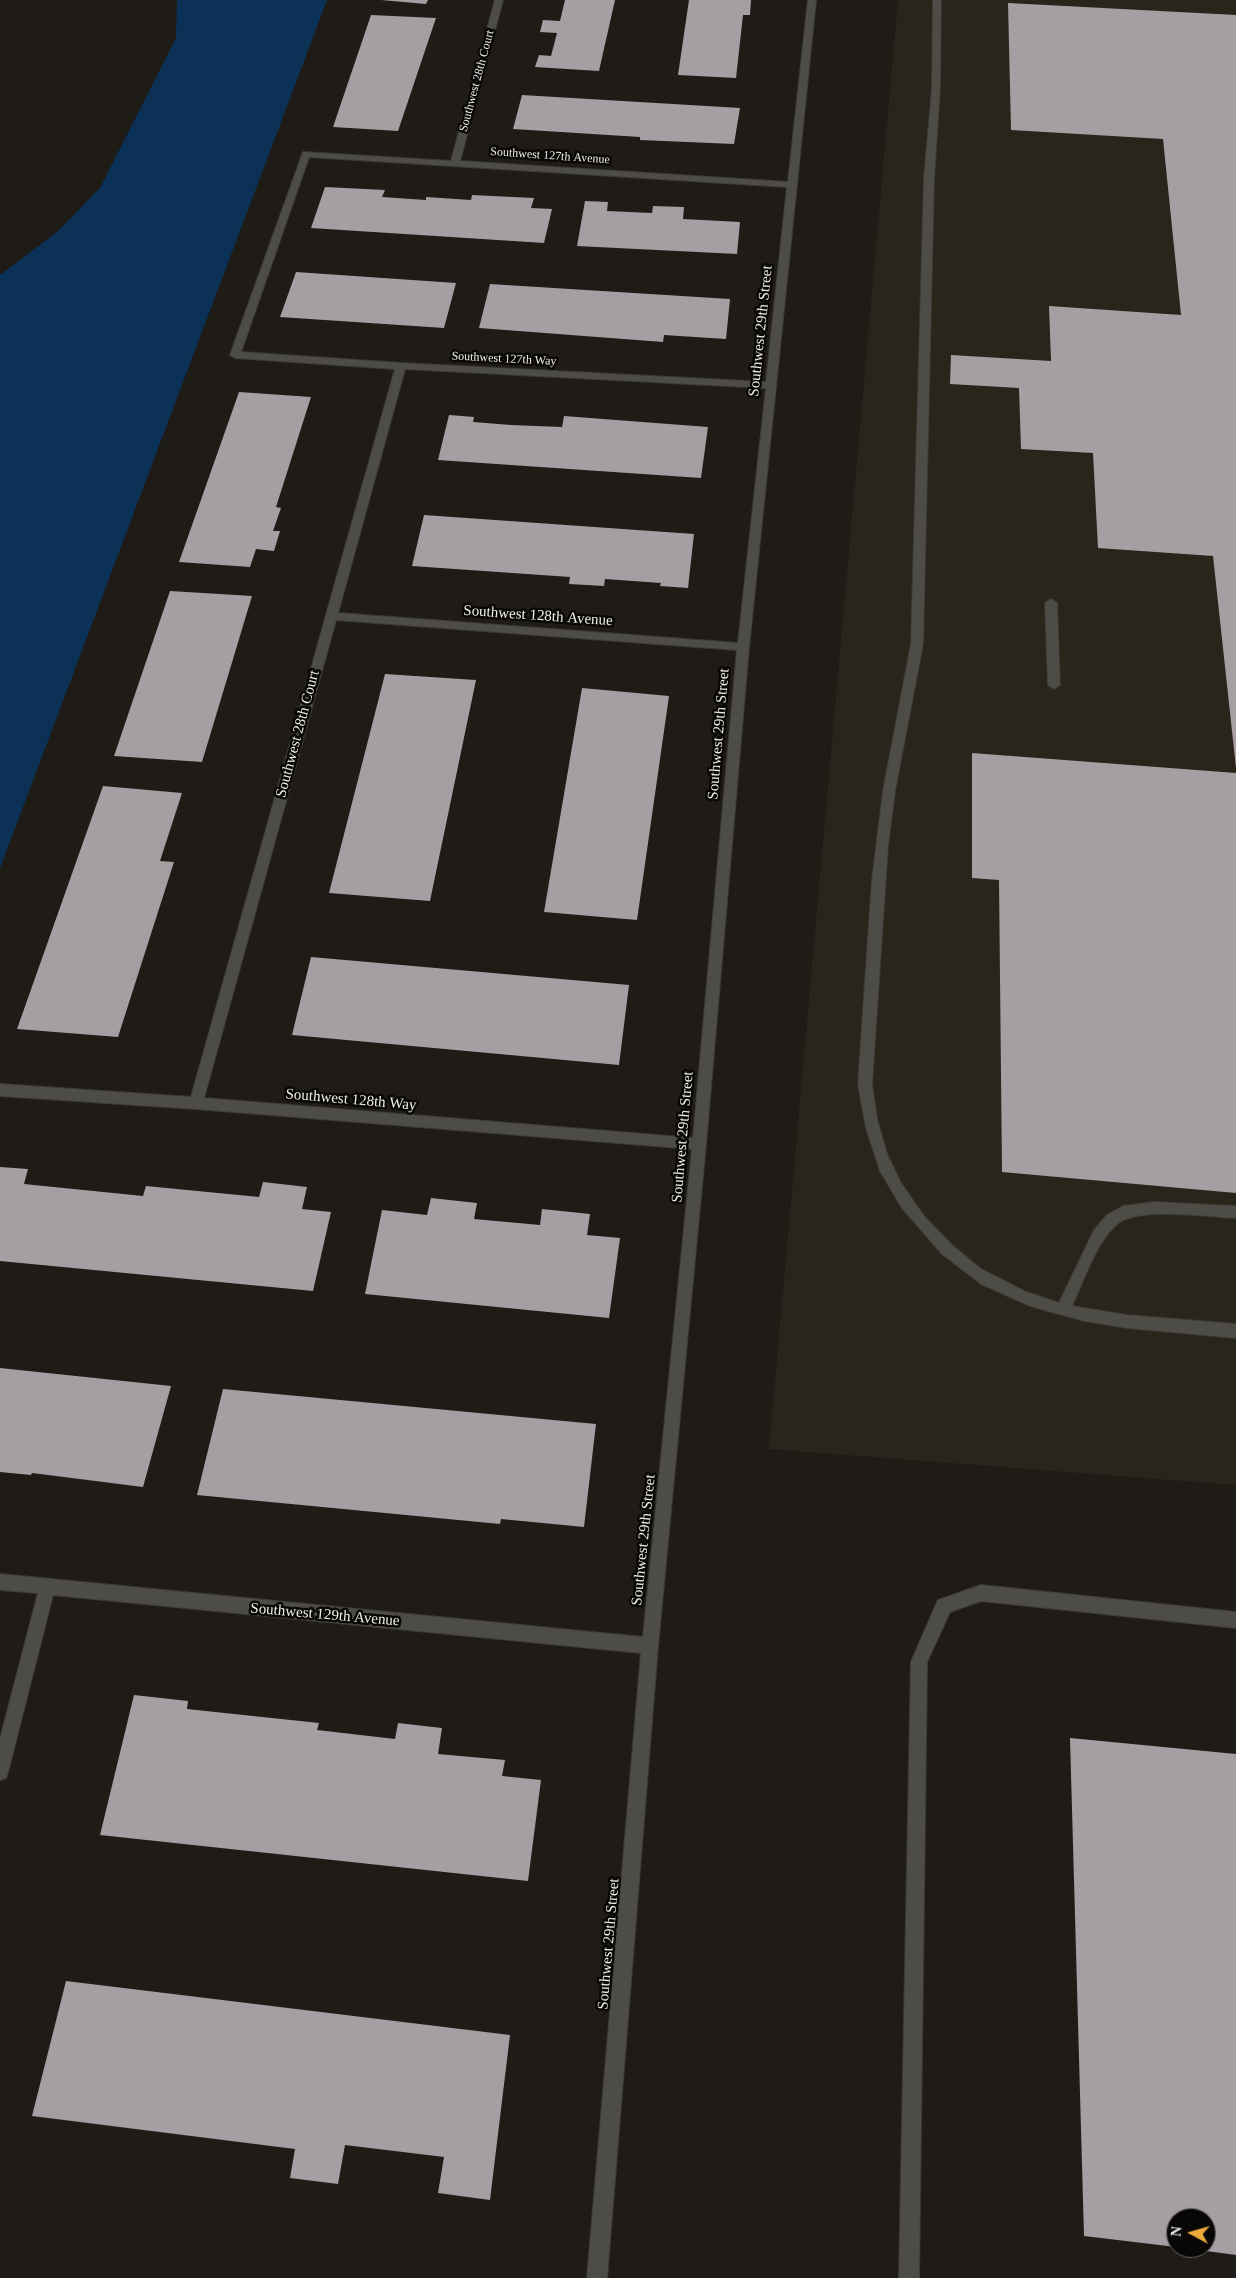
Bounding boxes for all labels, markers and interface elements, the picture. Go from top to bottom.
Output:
street label: Southwest 28th Court [456,29,498,133]
street label: Southwest 127th Avenue [490,145,610,167]
street label: Southwest 29th Street [745,265,777,397]
street label: Southwest 127th Way [451,349,557,369]
street label: Southwest 128th Avenue [463,602,613,630]
street label: Southwest 28th Court [272,668,324,800]
street label: Southwest 29th Street [704,668,734,800]
street label: Southwest 29th Street [668,1071,698,1203]
street label: Southwest 128th Way [285,1085,417,1115]
street label: Southwest 29th Street [628,1474,660,1606]
street label: Southwest 129th Avenue [250,1600,400,1630]
street label: Southwest 29th Street [594,1878,624,2010]
north arrow [1166,2208,1216,2258]
text: N [1169,2226,1185,2237]

